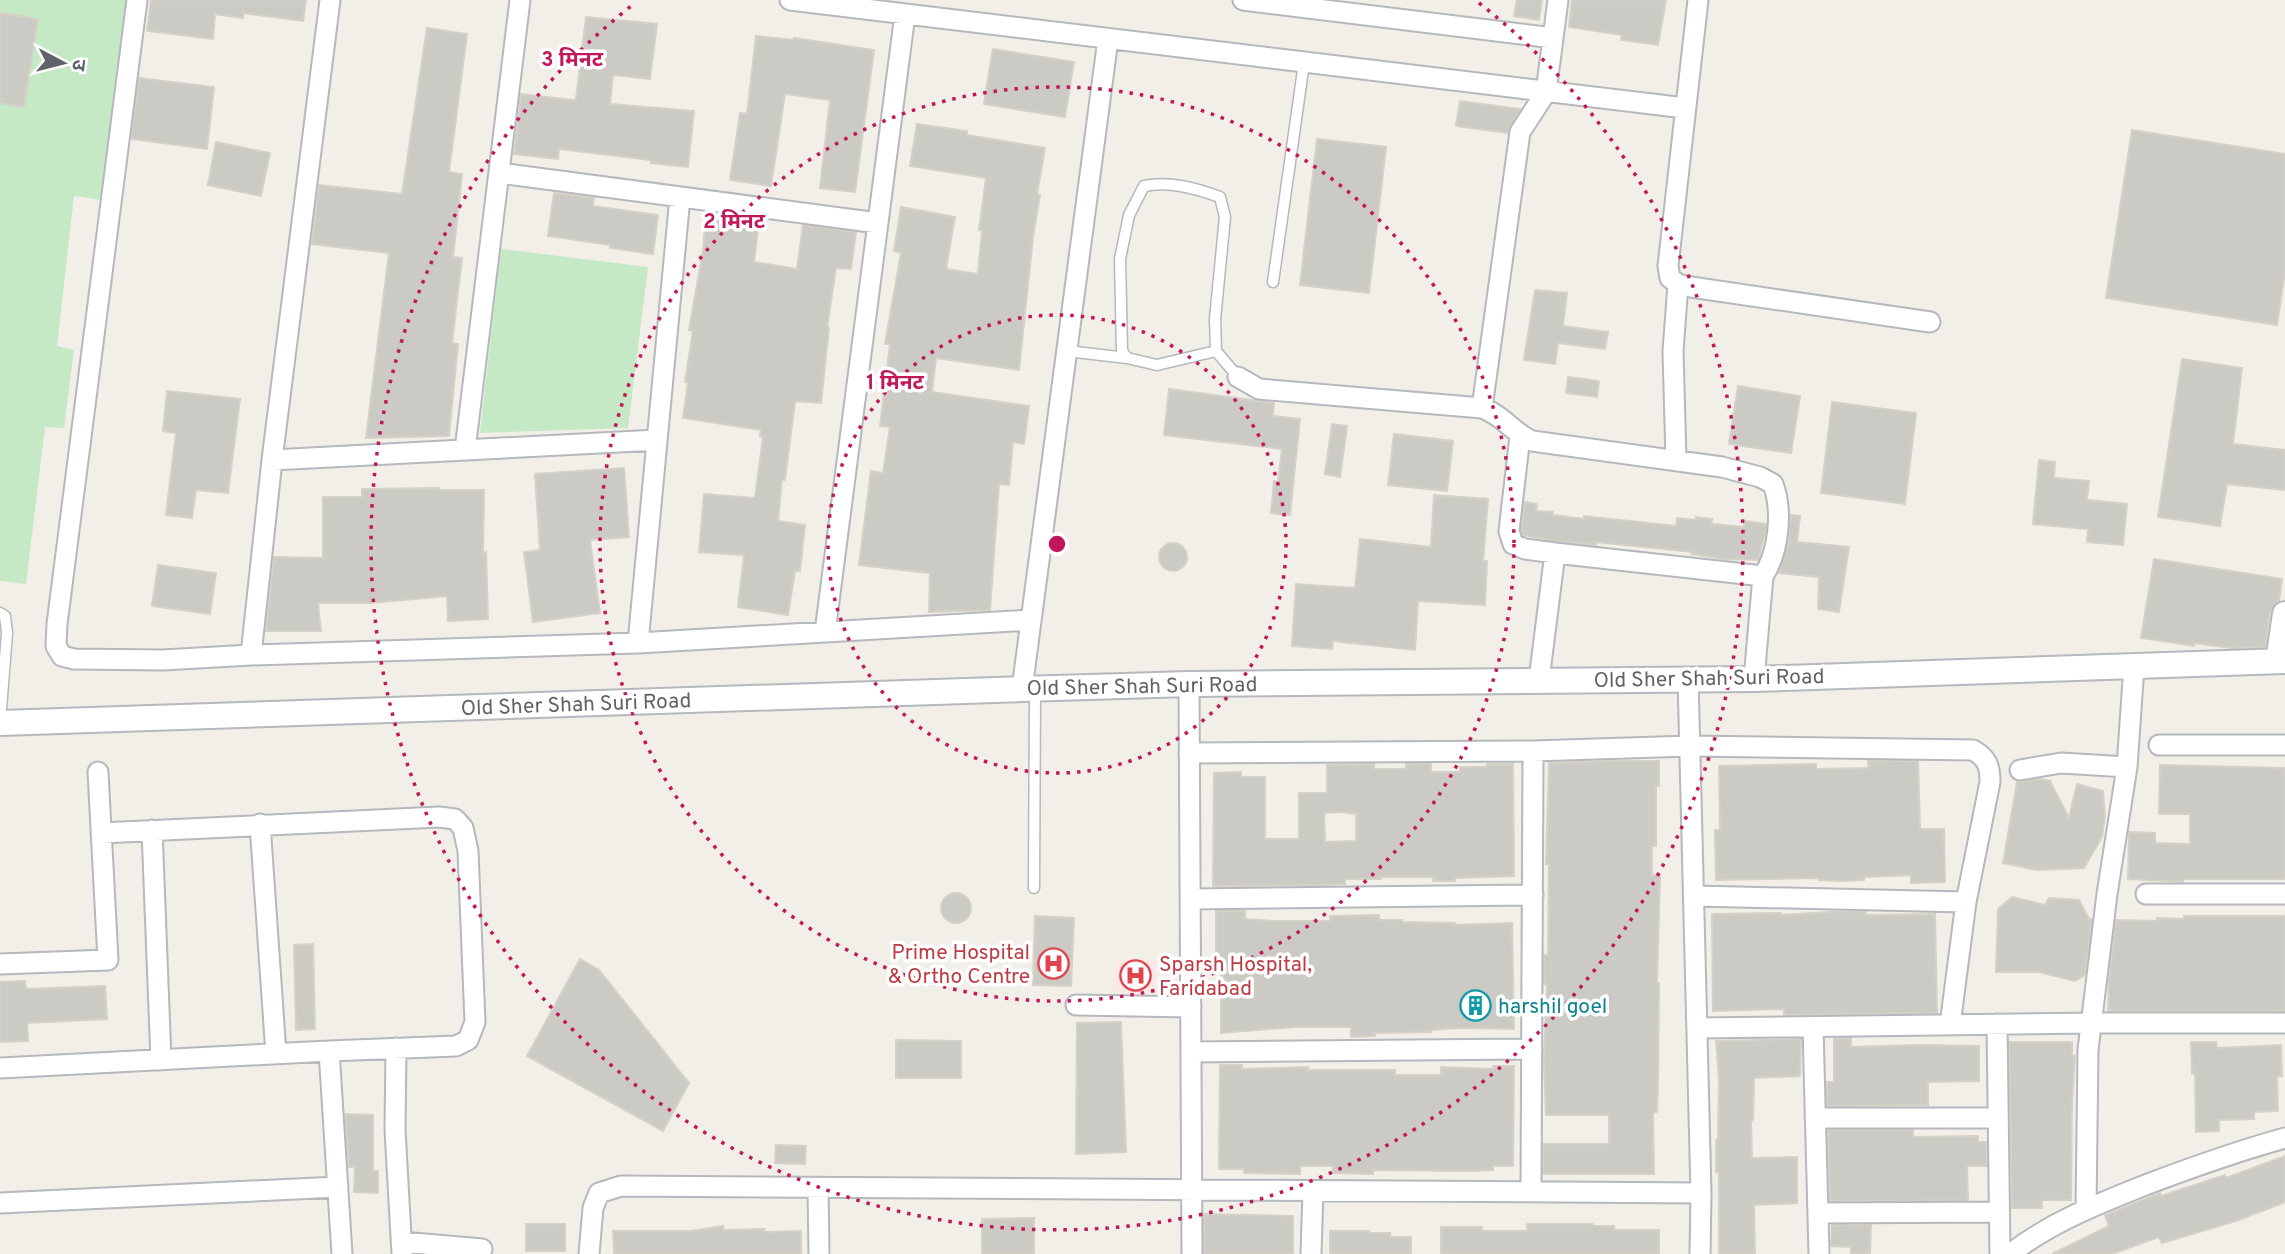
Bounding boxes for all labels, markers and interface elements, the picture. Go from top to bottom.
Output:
north arrow [28,28,98,98]
text: 3 मिनट [541,47,604,74]
text: उ [65,58,90,73]
text: 2 मिनट [703,209,766,236]
text: 1 मिनट [866,370,925,397]
centre of rings [1045,532,1069,556]
street label: Old Sher Shah Suri Road [1593,664,1825,695]
street label: Old Sher Shah Suri Road [1026,672,1258,703]
street label: Old Sher Shah Suri Road [460,688,692,723]
place label: Prime Hospital & Ortho Centre [888,940,1030,991]
hospital icon: Prime Hospital & Ortho Centre [1036,947,1070,981]
place label: Sparsh Hospital, Faridabad [1159,952,1312,1003]
hospital icon: Sparsh Hospital, Faridabad [1119,959,1153,993]
building icon: harshil goel [1458,989,1492,1023]
place label: harshil goel [1498,994,1607,1021]

